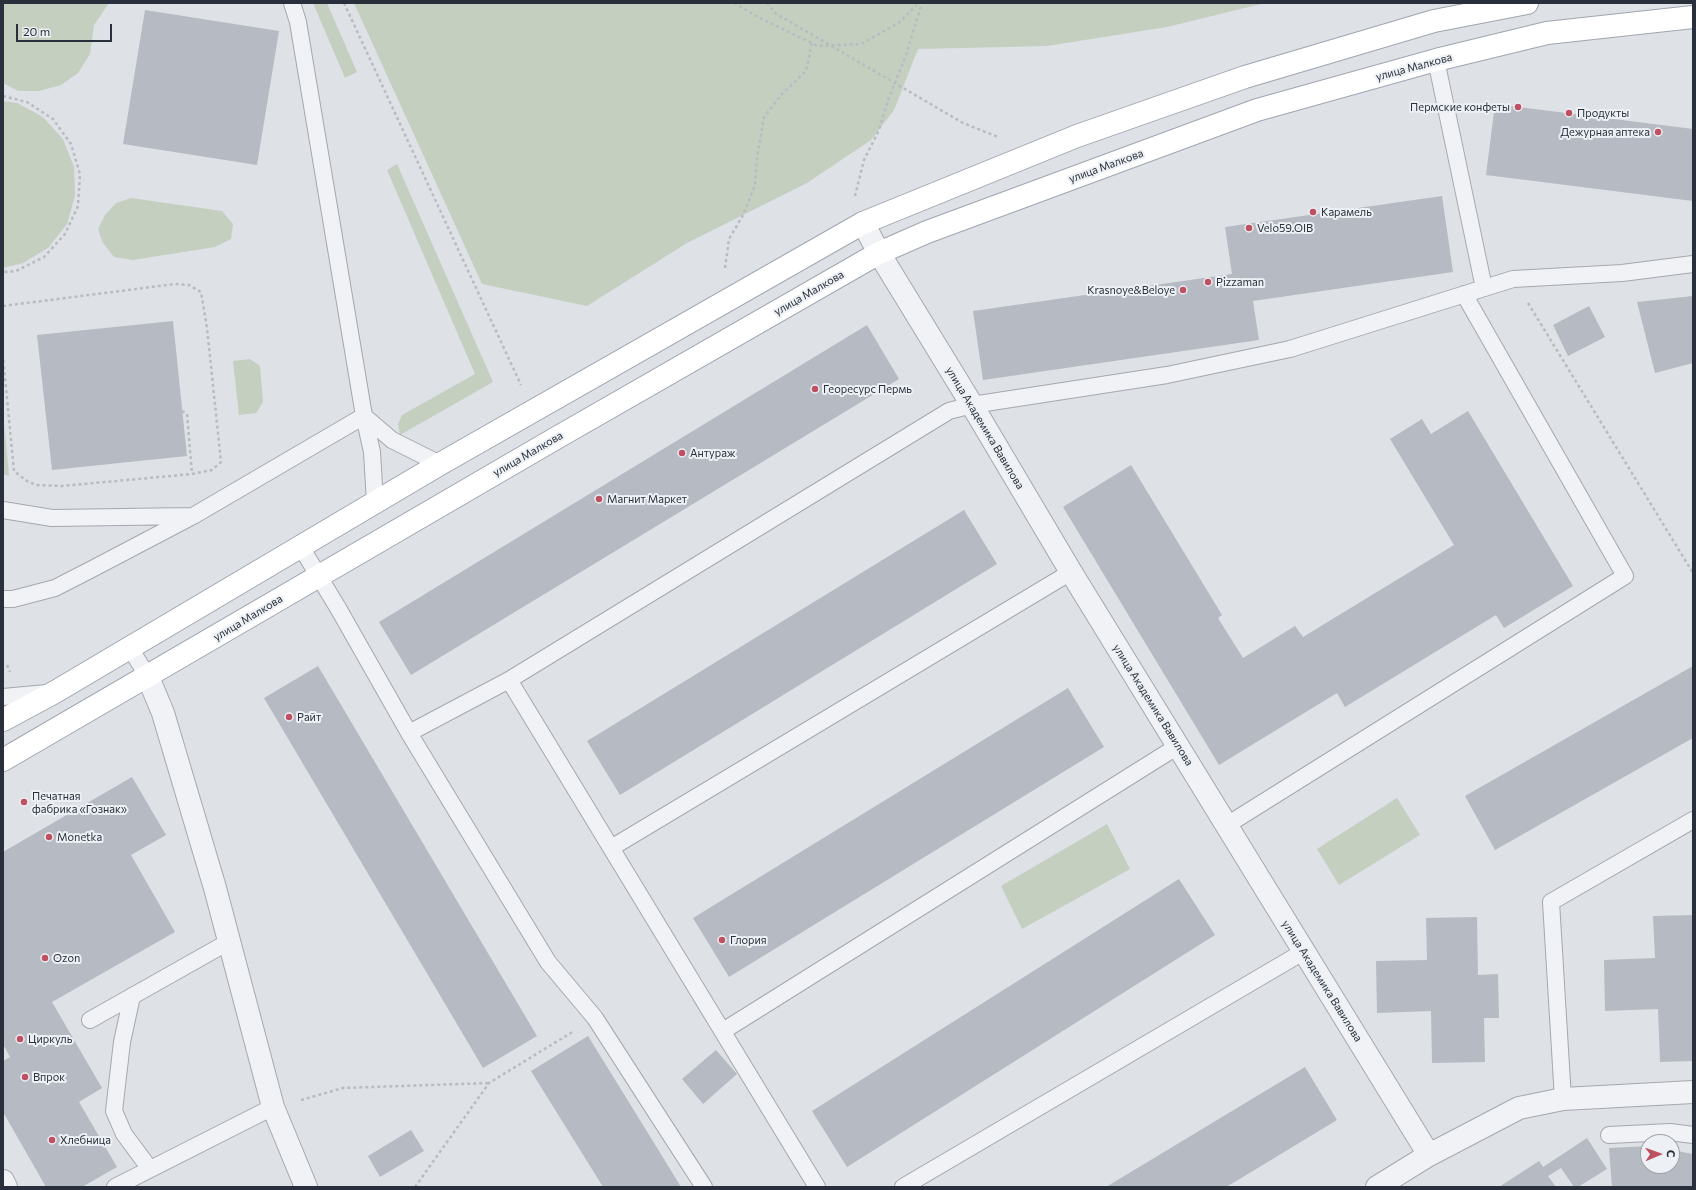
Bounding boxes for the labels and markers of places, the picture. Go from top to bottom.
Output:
place label: Пермские конфеты [1410,100,1510,114]
marker: Пермские конфеты [1513,102,1523,112]
place label: Продукты [1577,106,1629,120]
marker: Продукты [1564,108,1574,118]
place label: Дежурная аптека [1560,125,1650,139]
marker: Дежурная аптека [1653,127,1663,137]
place label: Карамель [1321,205,1372,219]
marker: Карамель [1308,207,1318,217]
place label: Velo59.OIB [1257,221,1313,235]
marker: Velo59.OIB [1244,223,1254,233]
place label: Pizzaman [1216,275,1264,289]
marker: Pizzaman [1203,277,1213,287]
place label: Krasnoye&Beloye [1087,283,1175,297]
marker: Krasnoye&Beloye [1178,285,1188,295]
place label: Георесурс Пермь [823,382,912,396]
marker: Георесурс Пермь [810,384,820,394]
place label: Антураж [690,446,736,460]
marker: Антураж [677,448,687,458]
place label: Магнит Маркет [607,492,687,506]
marker: Магнит Маркет [594,494,604,504]
place label: Райт [297,710,321,724]
marker: Райт [284,712,294,722]
place label: Печатная фабрика «Гознак» [32,789,127,815]
marker: Печатная фабрика «Гознак» [19,797,29,807]
place label: Monetka [57,830,102,844]
marker: Monetka [44,832,54,842]
place label: Глория [730,933,767,947]
marker: Глория [717,935,727,945]
place label: Ozon [53,951,80,965]
marker: Ozon [40,953,50,963]
place label: Циркуль [28,1032,72,1046]
marker: Циркуль [15,1034,25,1044]
place label: Впрок [33,1070,65,1084]
marker: Впрок [20,1072,30,1082]
place label: Хлeбница [60,1133,111,1147]
marker: Хлeбница [47,1135,57,1145]

